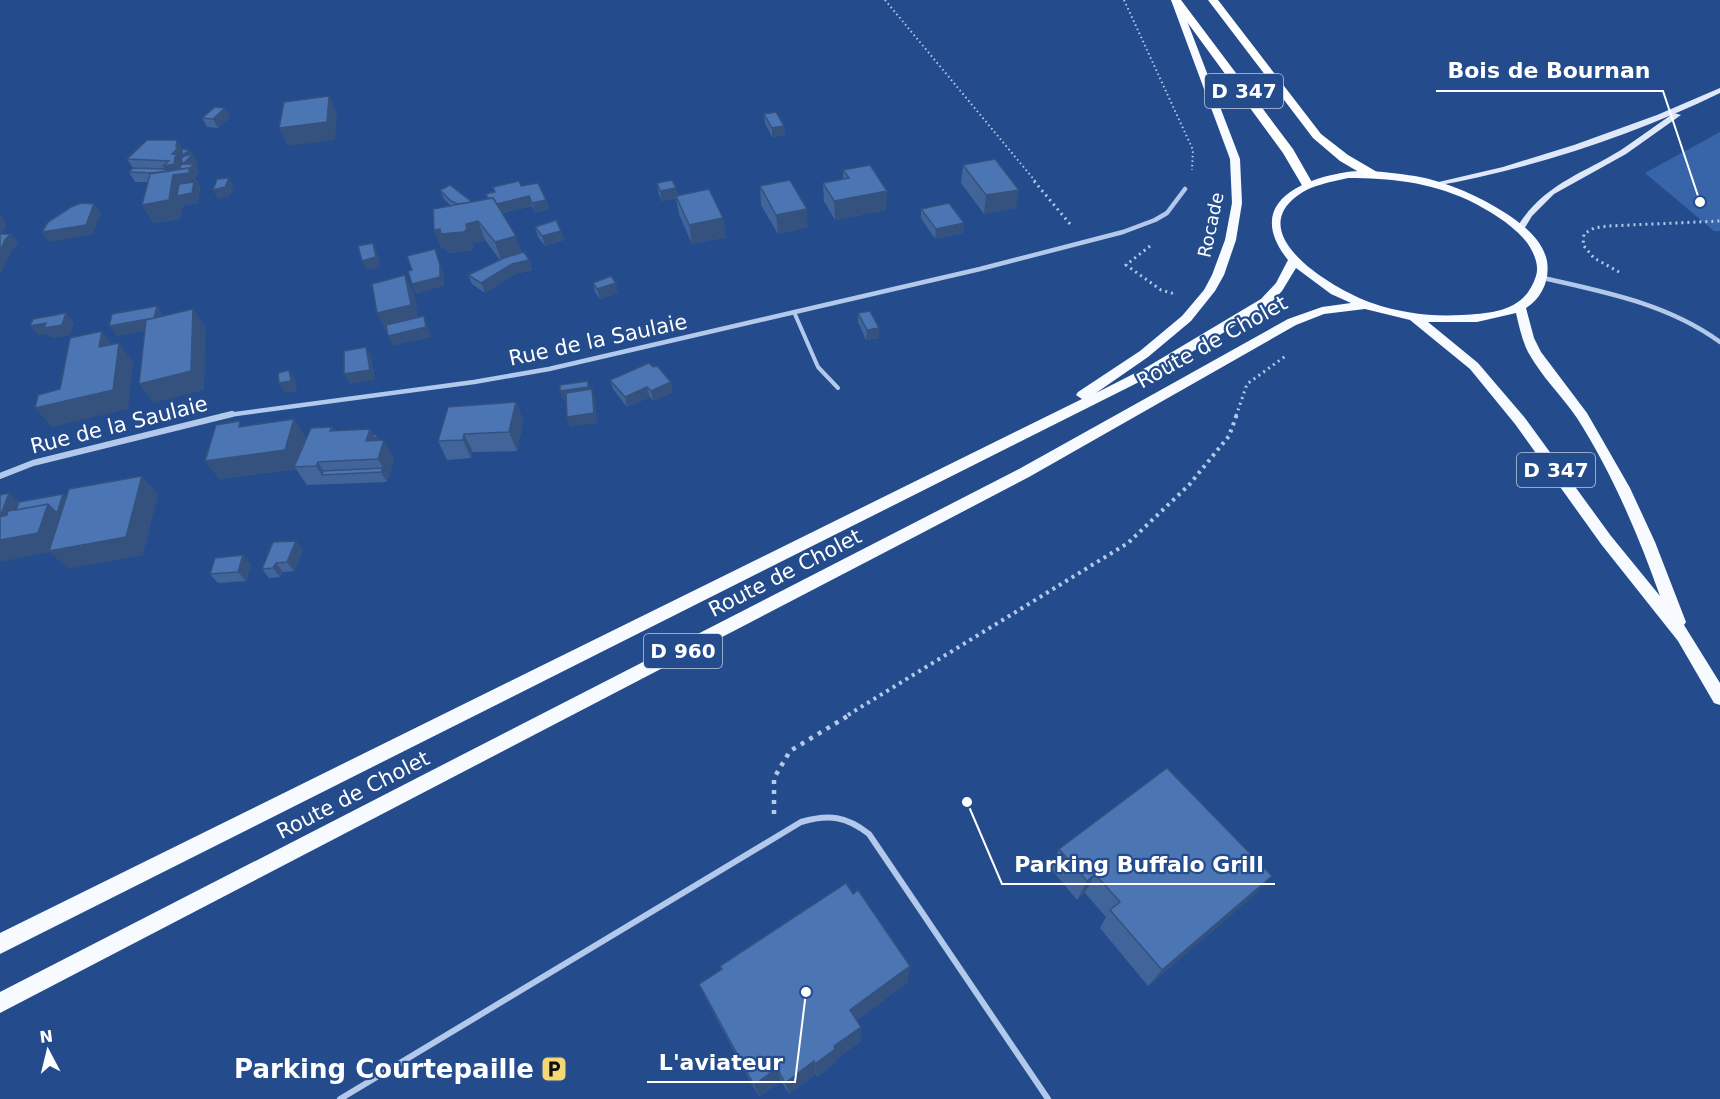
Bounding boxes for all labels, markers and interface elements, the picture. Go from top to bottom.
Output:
callout: Bois de Bournan [1436,51,1663,91]
text: Bois de Bournan [1447,58,1651,83]
road number: D 347 [1205,74,1283,108]
street label: Rocade [1193,190,1228,259]
street label: Route de Cholet [1133,291,1291,393]
street label: Rue de la Saulaie [507,309,689,371]
street label: Rue de la Saulaie [28,391,210,459]
road number: D 347 [1517,453,1595,487]
street label: Route de Cholet [705,524,865,622]
road number: D 960 [644,634,722,668]
street label: Route de Cholet [273,746,433,844]
callout: Parking Buffalo Grill [1002,844,1275,884]
text: Parking Buffalo Grill [1014,852,1264,877]
north arrow [18,1021,78,1081]
text: N [38,1026,54,1047]
callout: L'aviateur [647,1042,795,1082]
text: L'aviateur [659,1050,783,1075]
place label: Parking Courtepaille [234,1054,534,1084]
parking icon: Parking Courtepaille [539,1054,569,1084]

